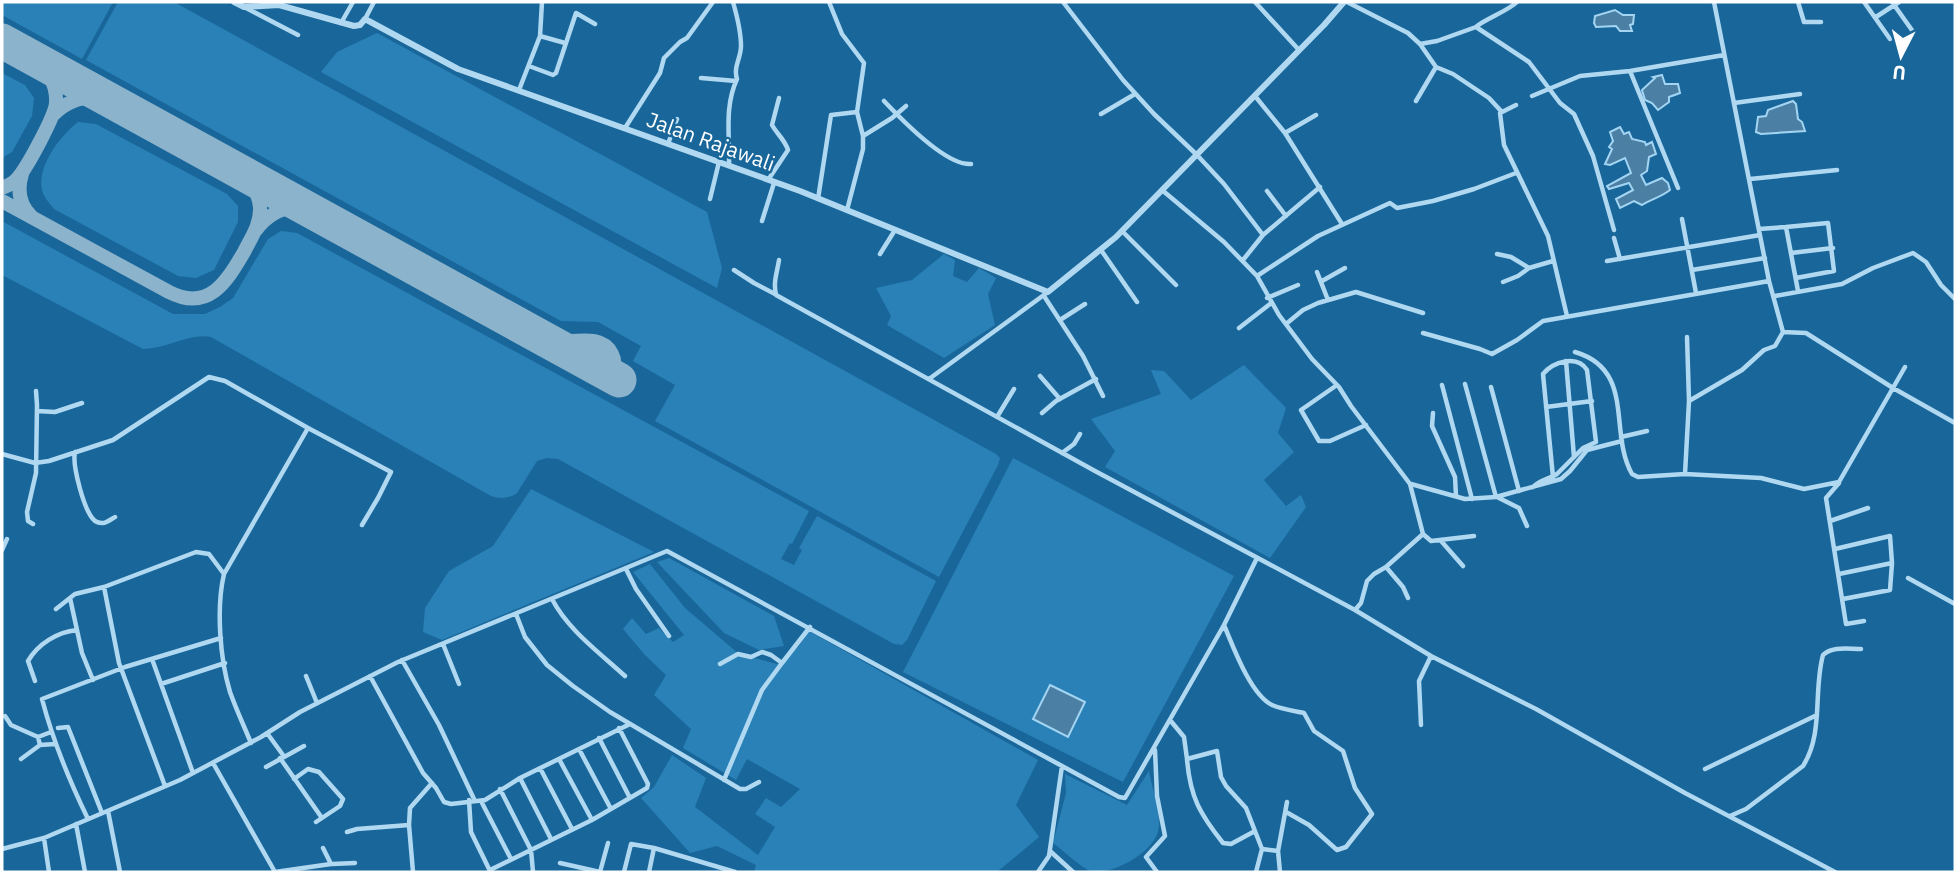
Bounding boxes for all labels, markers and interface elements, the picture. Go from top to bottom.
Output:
north arrow [1866,21,1936,91]
text: U [1891,60,1907,86]
street label: Jalan Rajawali [643,105,779,177]

